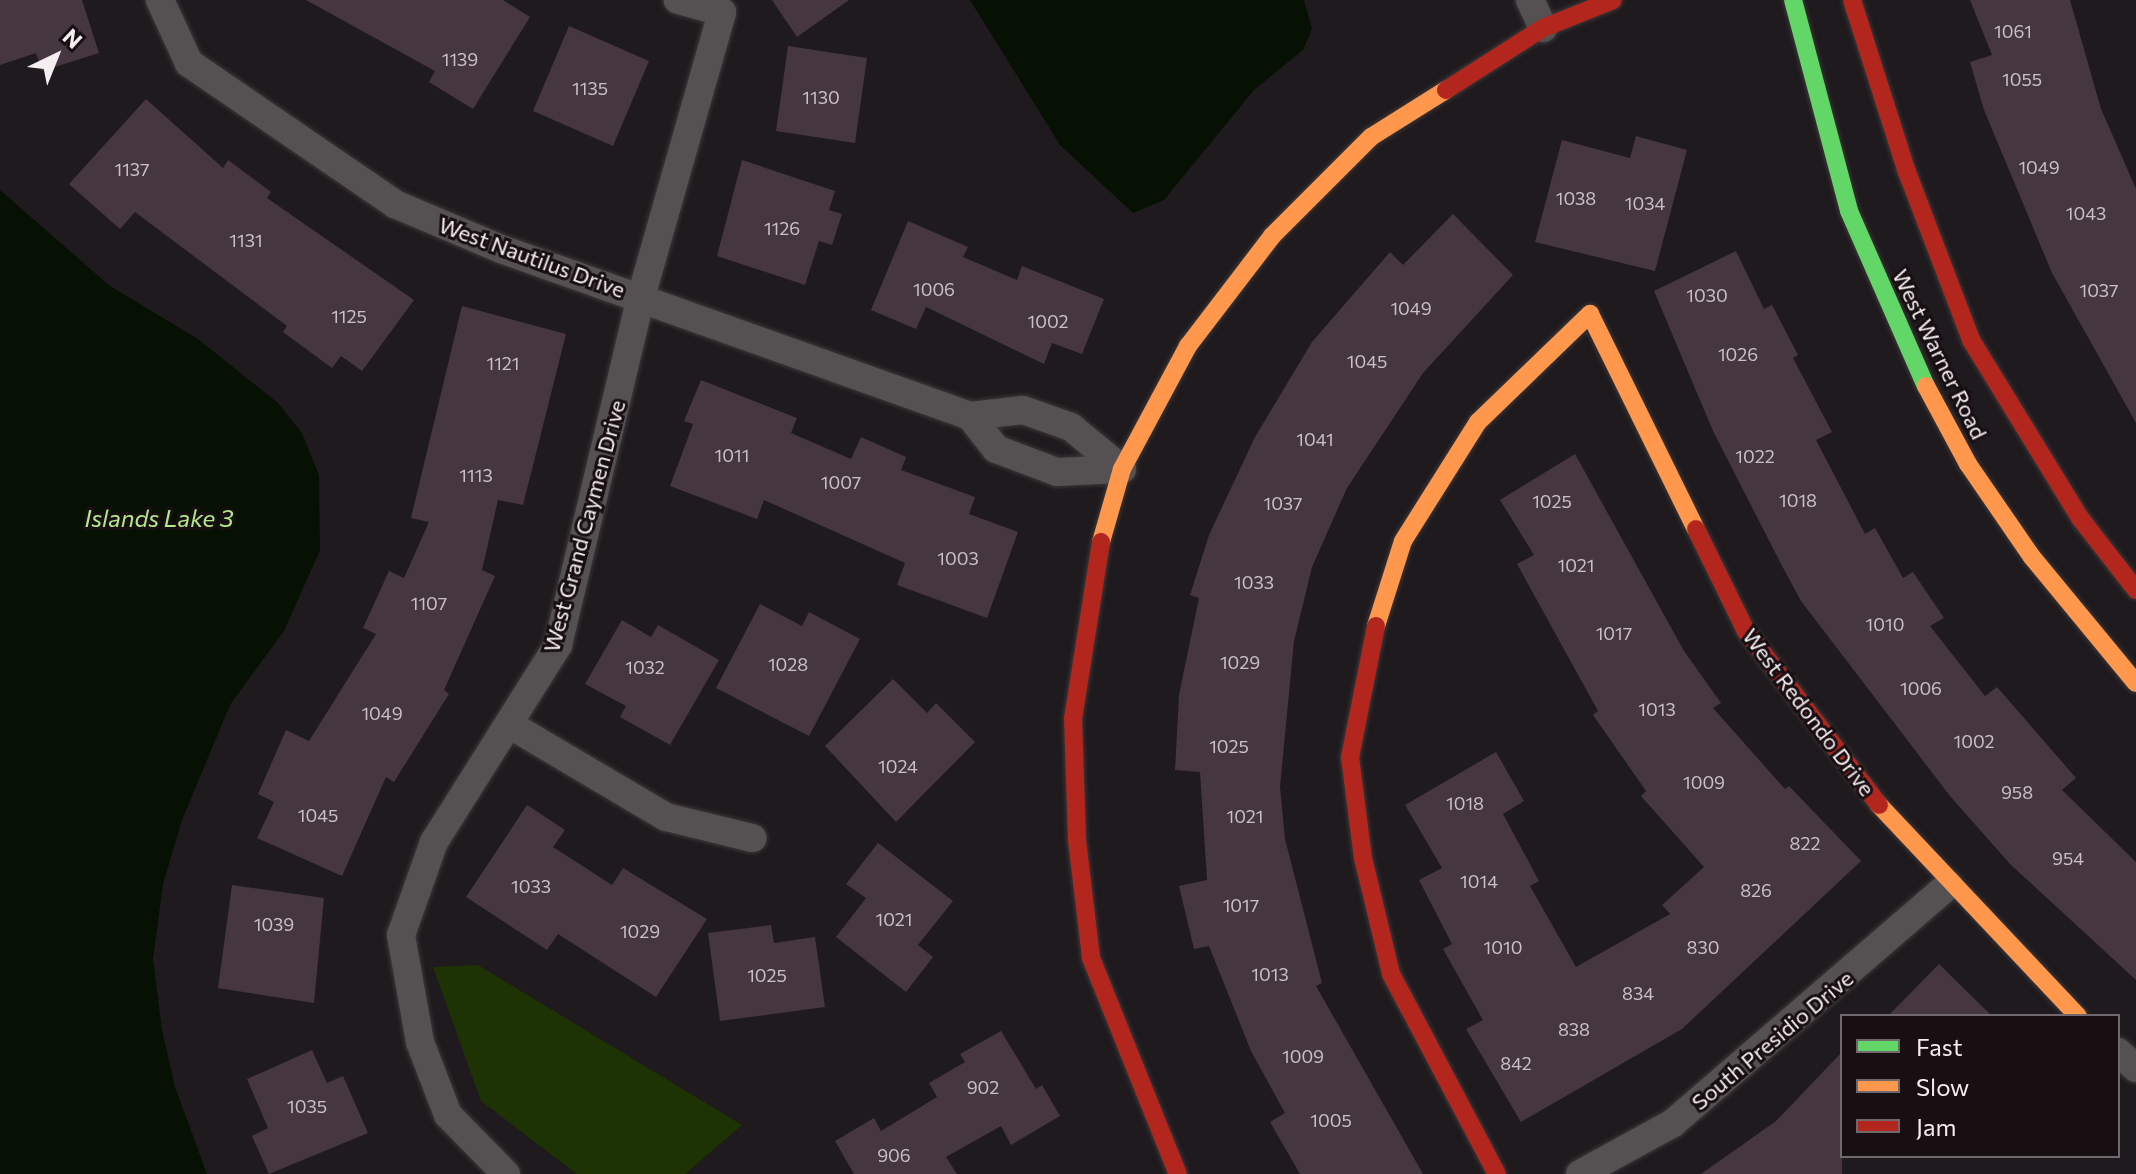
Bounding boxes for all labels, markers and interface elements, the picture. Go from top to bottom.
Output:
north arrow [16,16,96,96]
house number: 1061 [1994,20,2032,42]
text: N [57,23,88,54]
house number: 1139 [442,48,478,70]
house number: 1055 [2002,68,2042,90]
house number: 1135 [572,77,608,99]
house number: 1130 [802,86,840,108]
house number: 1049 [2018,156,2060,178]
house number: 1137 [114,158,150,180]
house number: 1038 [1556,187,1596,209]
house number: 1034 [1625,192,1665,214]
house number: 1043 [2066,202,2106,224]
street label: West Nautilus Drive [435,211,629,303]
house number: 1126 [764,217,800,239]
house number: 1131 [229,229,263,251]
street label: West Warner Road [1887,265,1993,443]
house number: 1006 [913,278,955,300]
house number: 1037 [2079,279,2119,301]
house number: 1030 [1686,284,1728,306]
house number: 1049 [1390,297,1432,319]
house number: 1125 [331,305,367,327]
house number: 1002 [1027,310,1069,332]
house number: 1026 [1718,343,1758,365]
house number: 1045 [1347,350,1387,372]
house number: 1121 [486,352,520,374]
street label: West Grand Caymen Drive [538,397,630,655]
house number: 1041 [1296,428,1334,450]
house number: 1011 [715,444,749,466]
house number: 1022 [1735,445,1775,467]
house number: 1113 [459,464,493,486]
house number: 1007 [821,471,861,493]
house number: 1018 [1779,489,1817,511]
house number: 1025 [1532,490,1572,512]
house number: 1037 [1263,492,1303,514]
water label: Islands Lake 3 [84,504,234,532]
house number: 1003 [937,547,979,569]
house number: 1021 [1557,554,1595,576]
house number: 1033 [1234,571,1274,593]
house number: 1107 [411,592,447,614]
house number: 1010 [1866,613,1904,635]
house number: 1017 [1596,622,1632,644]
street label: West Redondo Drive [1737,623,1881,801]
house number: 1029 [1220,651,1260,673]
house number: 1028 [768,653,808,675]
house number: 1032 [625,656,665,678]
house number: 1006 [1900,677,1942,699]
house number: 1013 [1638,698,1676,720]
house number: 1049 [361,702,403,724]
house number: 1002 [1953,730,1995,752]
house number: 1025 [1209,735,1249,757]
house number: 1024 [878,755,918,777]
house number: 1009 [1683,771,1725,793]
house number: 958 [2001,781,2033,803]
house number: 1018 [1446,792,1484,814]
house number: 1045 [298,804,338,826]
house number: 1021 [1226,805,1264,827]
house number: 822 [1790,832,1820,854]
house number: 954 [2052,847,2084,869]
house number: 1014 [1460,870,1498,892]
house number: 1033 [511,875,551,897]
house number: 826 [1740,879,1772,901]
house number: 1017 [1223,894,1259,916]
house number: 1021 [875,908,913,930]
house number: 1039 [254,913,294,935]
house number: 1029 [620,920,660,942]
house number: 1010 [1484,936,1522,958]
house number: 830 [1687,936,1719,958]
house number: 1013 [1251,963,1289,985]
house number: 1025 [747,964,787,986]
street label: South Presidio Drive [1686,965,1858,1115]
house number: 834 [1622,982,1654,1004]
legend [1840,1014,2120,1158]
house number: 838 [1558,1018,1590,1040]
text: Fast [1916,1032,1963,1061]
house number: 1009 [1282,1045,1324,1067]
house number: 842 [1500,1052,1532,1074]
text: Slow [1916,1072,1969,1101]
house number: 902 [967,1076,999,1098]
house number: 1035 [287,1095,327,1117]
house number: 1005 [1310,1109,1352,1131]
text: Jam [1916,1112,1956,1141]
house number: 906 [877,1144,911,1166]

